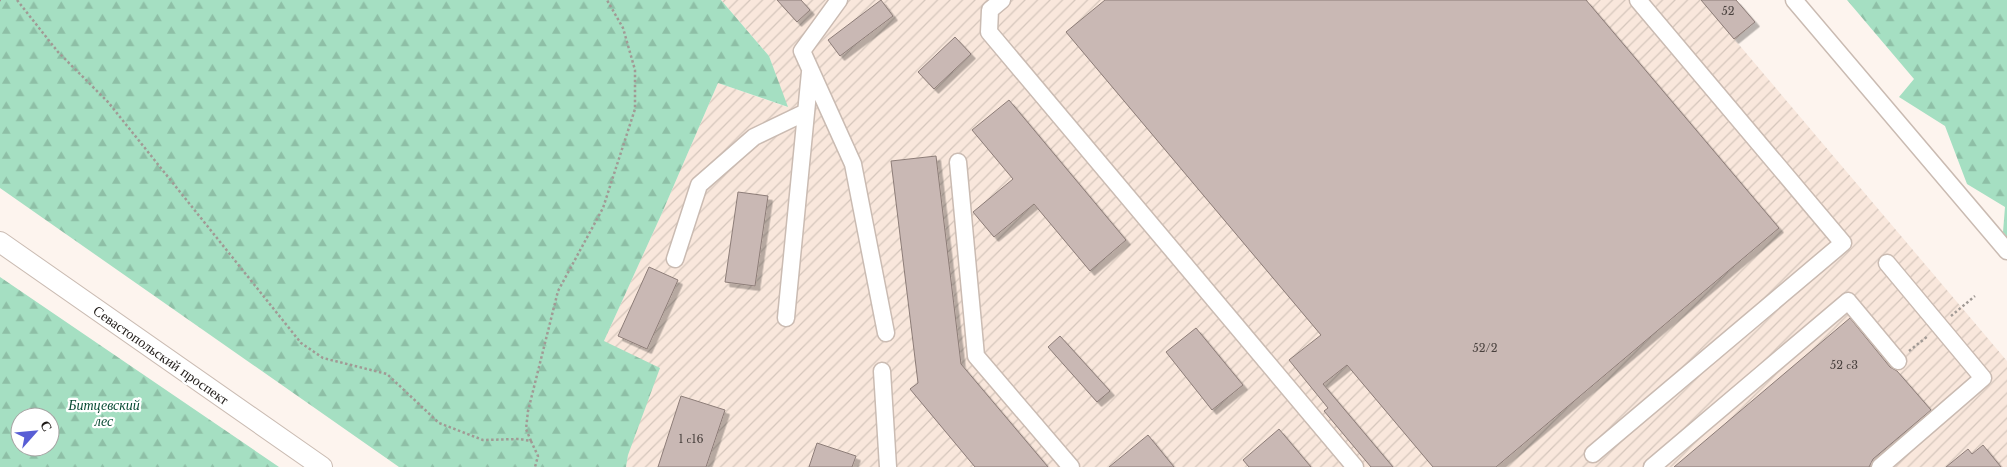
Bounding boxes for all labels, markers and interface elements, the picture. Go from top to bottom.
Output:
house number: 52 [1721,4,1735,18]
street label: Севастопольский проспект [90,301,232,409]
house number: 52/2 [1473,341,1498,355]
house number: 52 с3 [1830,358,1858,372]
park label: Битцевский лес [67,396,140,430]
north arrow [10,407,60,457]
text: С [36,418,57,435]
house number: 1 с16 [679,432,703,446]

